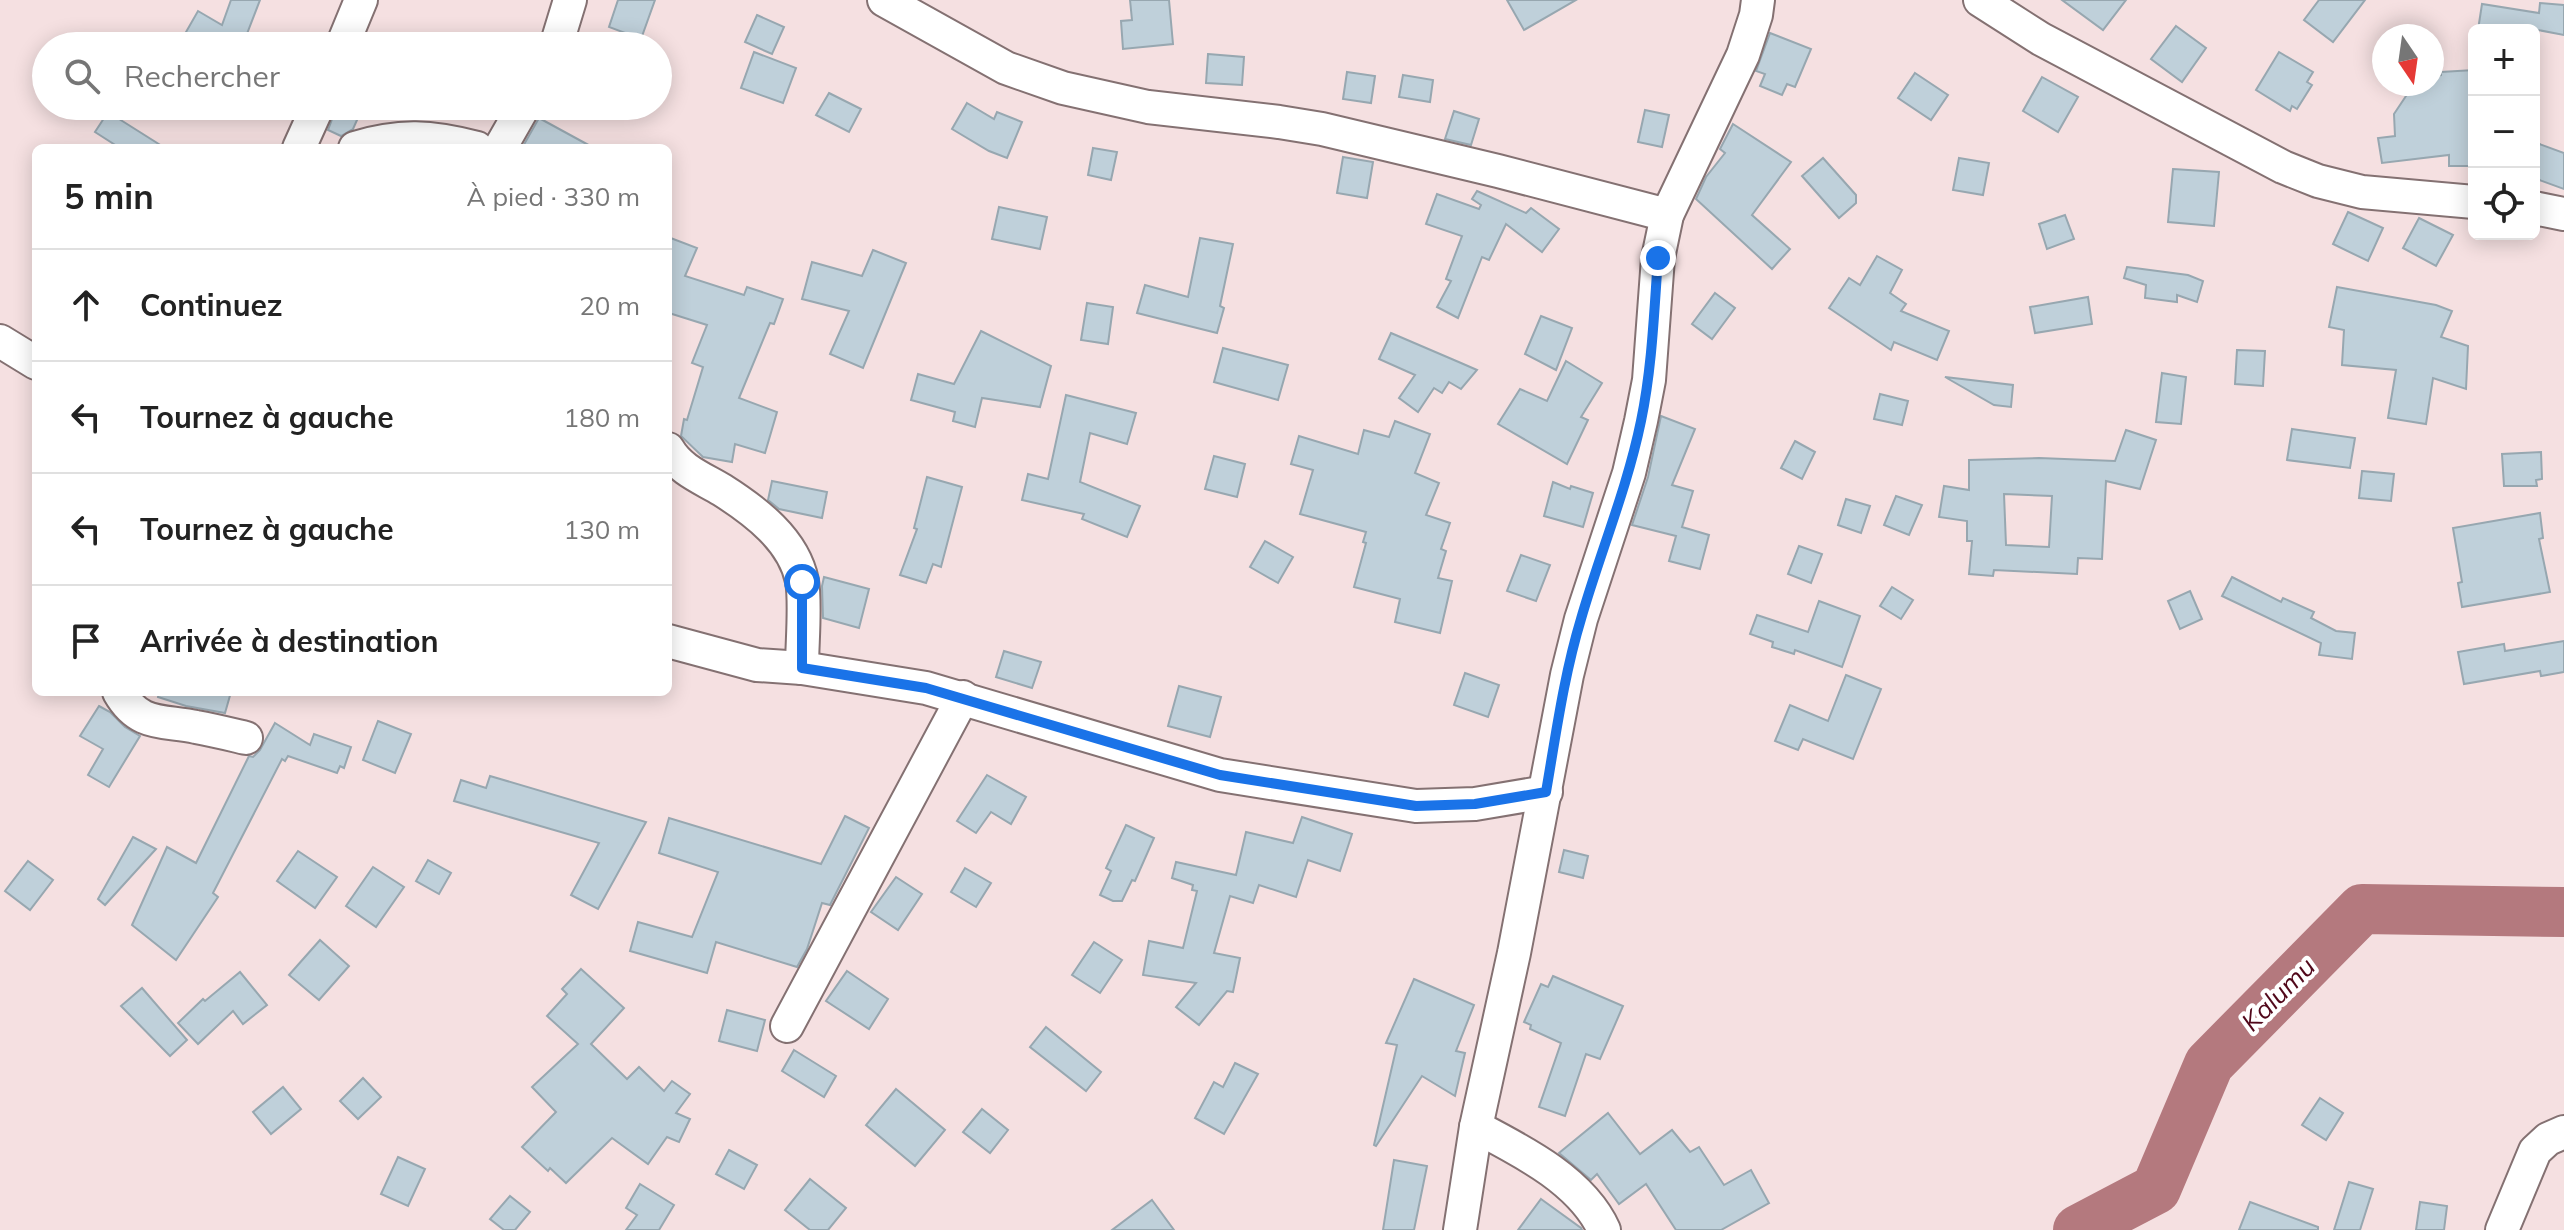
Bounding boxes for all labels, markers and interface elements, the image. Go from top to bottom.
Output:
north arrow [2372,24,2444,96]
map controls [2468,24,2540,240]
button: + [2468,24,2540,96]
search box [32,32,672,120]
icon: search [60,54,104,98]
text: Rechercher [124,57,280,95]
button: − [2468,96,2540,168]
button: locate [2468,168,2540,240]
text: 5 min [64,175,154,218]
text: À pied · 330 m [467,180,640,213]
route end [1640,240,1676,276]
icon: ahead [64,283,108,327]
text: Continuez [140,286,283,324]
text: 20 m [579,289,640,322]
icon: left [64,395,108,439]
text: Tournez à gauche [140,398,394,436]
text: 180 m [564,401,640,434]
icon: left [64,507,108,551]
text: Tournez à gauche [140,510,394,548]
text: 130 m [564,513,640,546]
route start [784,564,820,600]
icon: arrive [64,619,108,663]
text: Arrivée à destination [140,622,439,660]
water label: Kalumu [2234,950,2322,1038]

